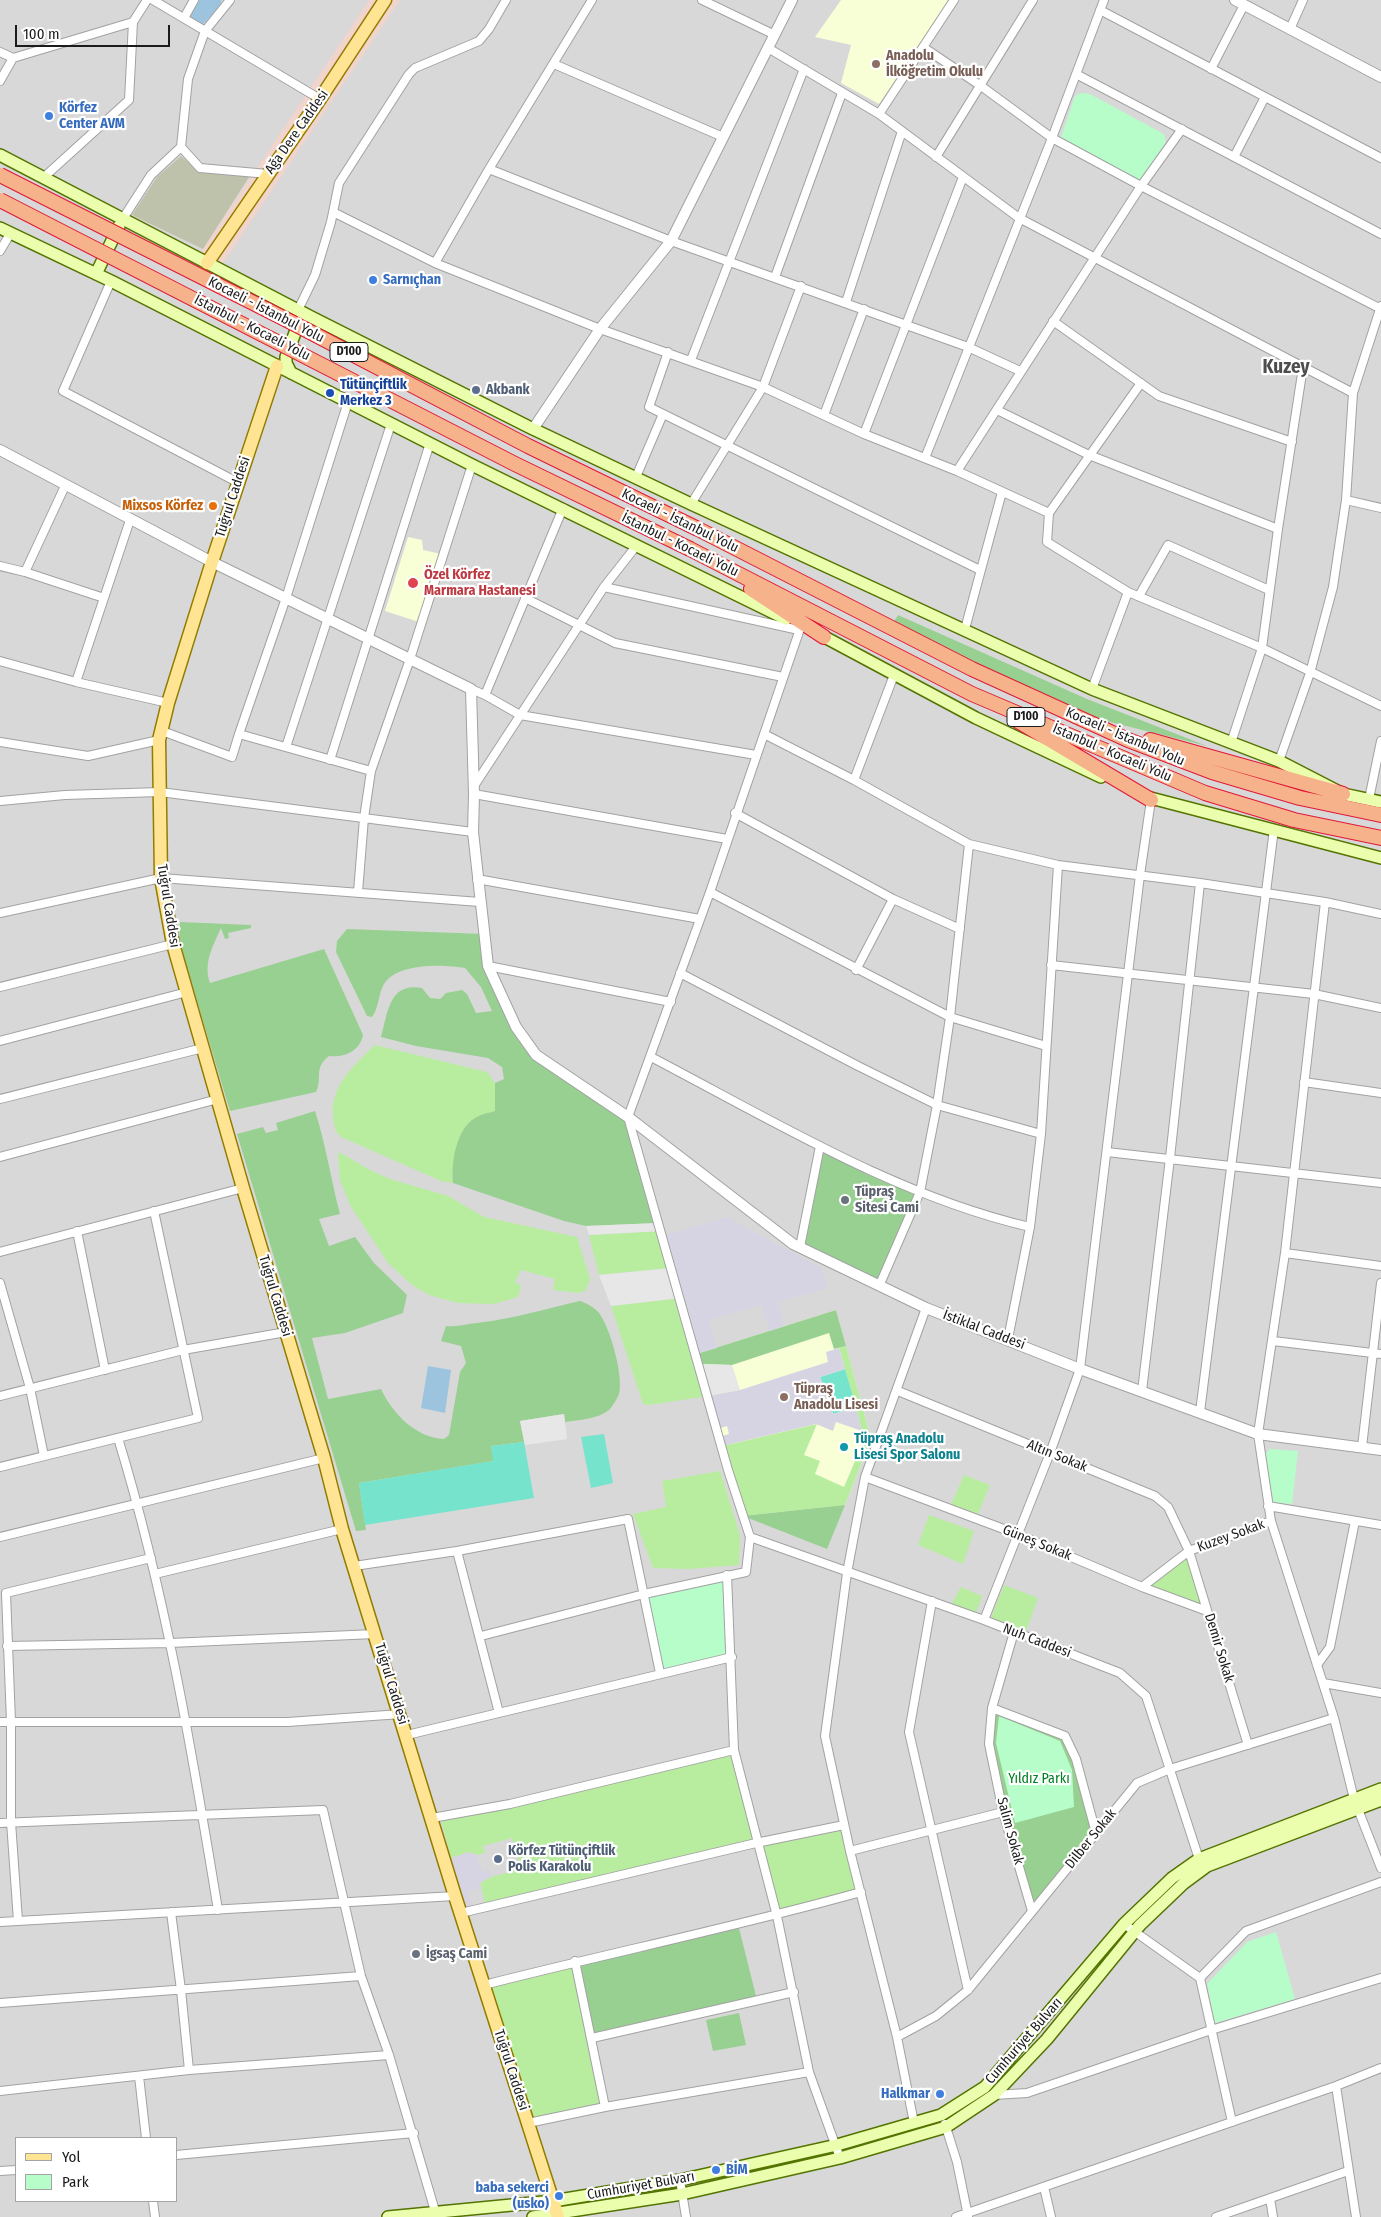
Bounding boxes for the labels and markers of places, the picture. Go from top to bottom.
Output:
place label: Anadolu İlköğretim Okulu [886,48,983,80]
marker: Anadolu İlköğretim Okulu [870,58,882,70]
place label: Körfez Center AVM [59,100,125,132]
marker: Körfez Center AVM [43,110,55,122]
place label: Sarnıçhan [383,272,441,288]
marker: Sarnıçhan [367,274,379,286]
place label: Tütünçiftlik Merkez 3 [340,377,407,410]
place label: Akbank [486,382,530,398]
marker: Akbank [470,384,482,396]
marker: Tütünçiftlik Merkez 3 [324,387,336,399]
place label: Mixsos Körfez [122,498,203,514]
marker: Mixsos Körfez [207,500,219,512]
place label: Özel Körfez Marmara Hastanesi [424,567,536,600]
marker: Özel Körfez Marmara Hastanesi [406,576,420,590]
place label: Tüpraş Sitesi Cami [855,1184,919,1216]
marker: Tüpraş Sitesi Cami [839,1194,851,1206]
place label: Tüpraş Anadolu Lisesi [794,1381,878,1414]
marker: Tüpraş Anadolu Lisesi [778,1391,790,1403]
place label: Tüpraş Anadolu Lisesi Spor Salonu [854,1431,960,1464]
marker: Tüpraş Anadolu Lisesi Spor Salonu [838,1441,850,1453]
place label: Körfez Tütünçiftlik Polis Karakolu [508,1843,615,1875]
marker: Körfez Tütünçiftlik Polis Karakolu [492,1853,504,1865]
place label: İgsaş Cami [426,1946,487,1962]
marker: İgsaş Cami [410,1948,422,1960]
place label: Halkmar [881,2086,930,2102]
marker: Halkmar [934,2088,946,2100]
place label: BİM [726,2162,748,2178]
marker: BİM [710,2164,722,2176]
place label: baba sekerci (usko) [475,2180,549,2212]
marker: baba sekerci (usko) [553,2190,565,2202]

